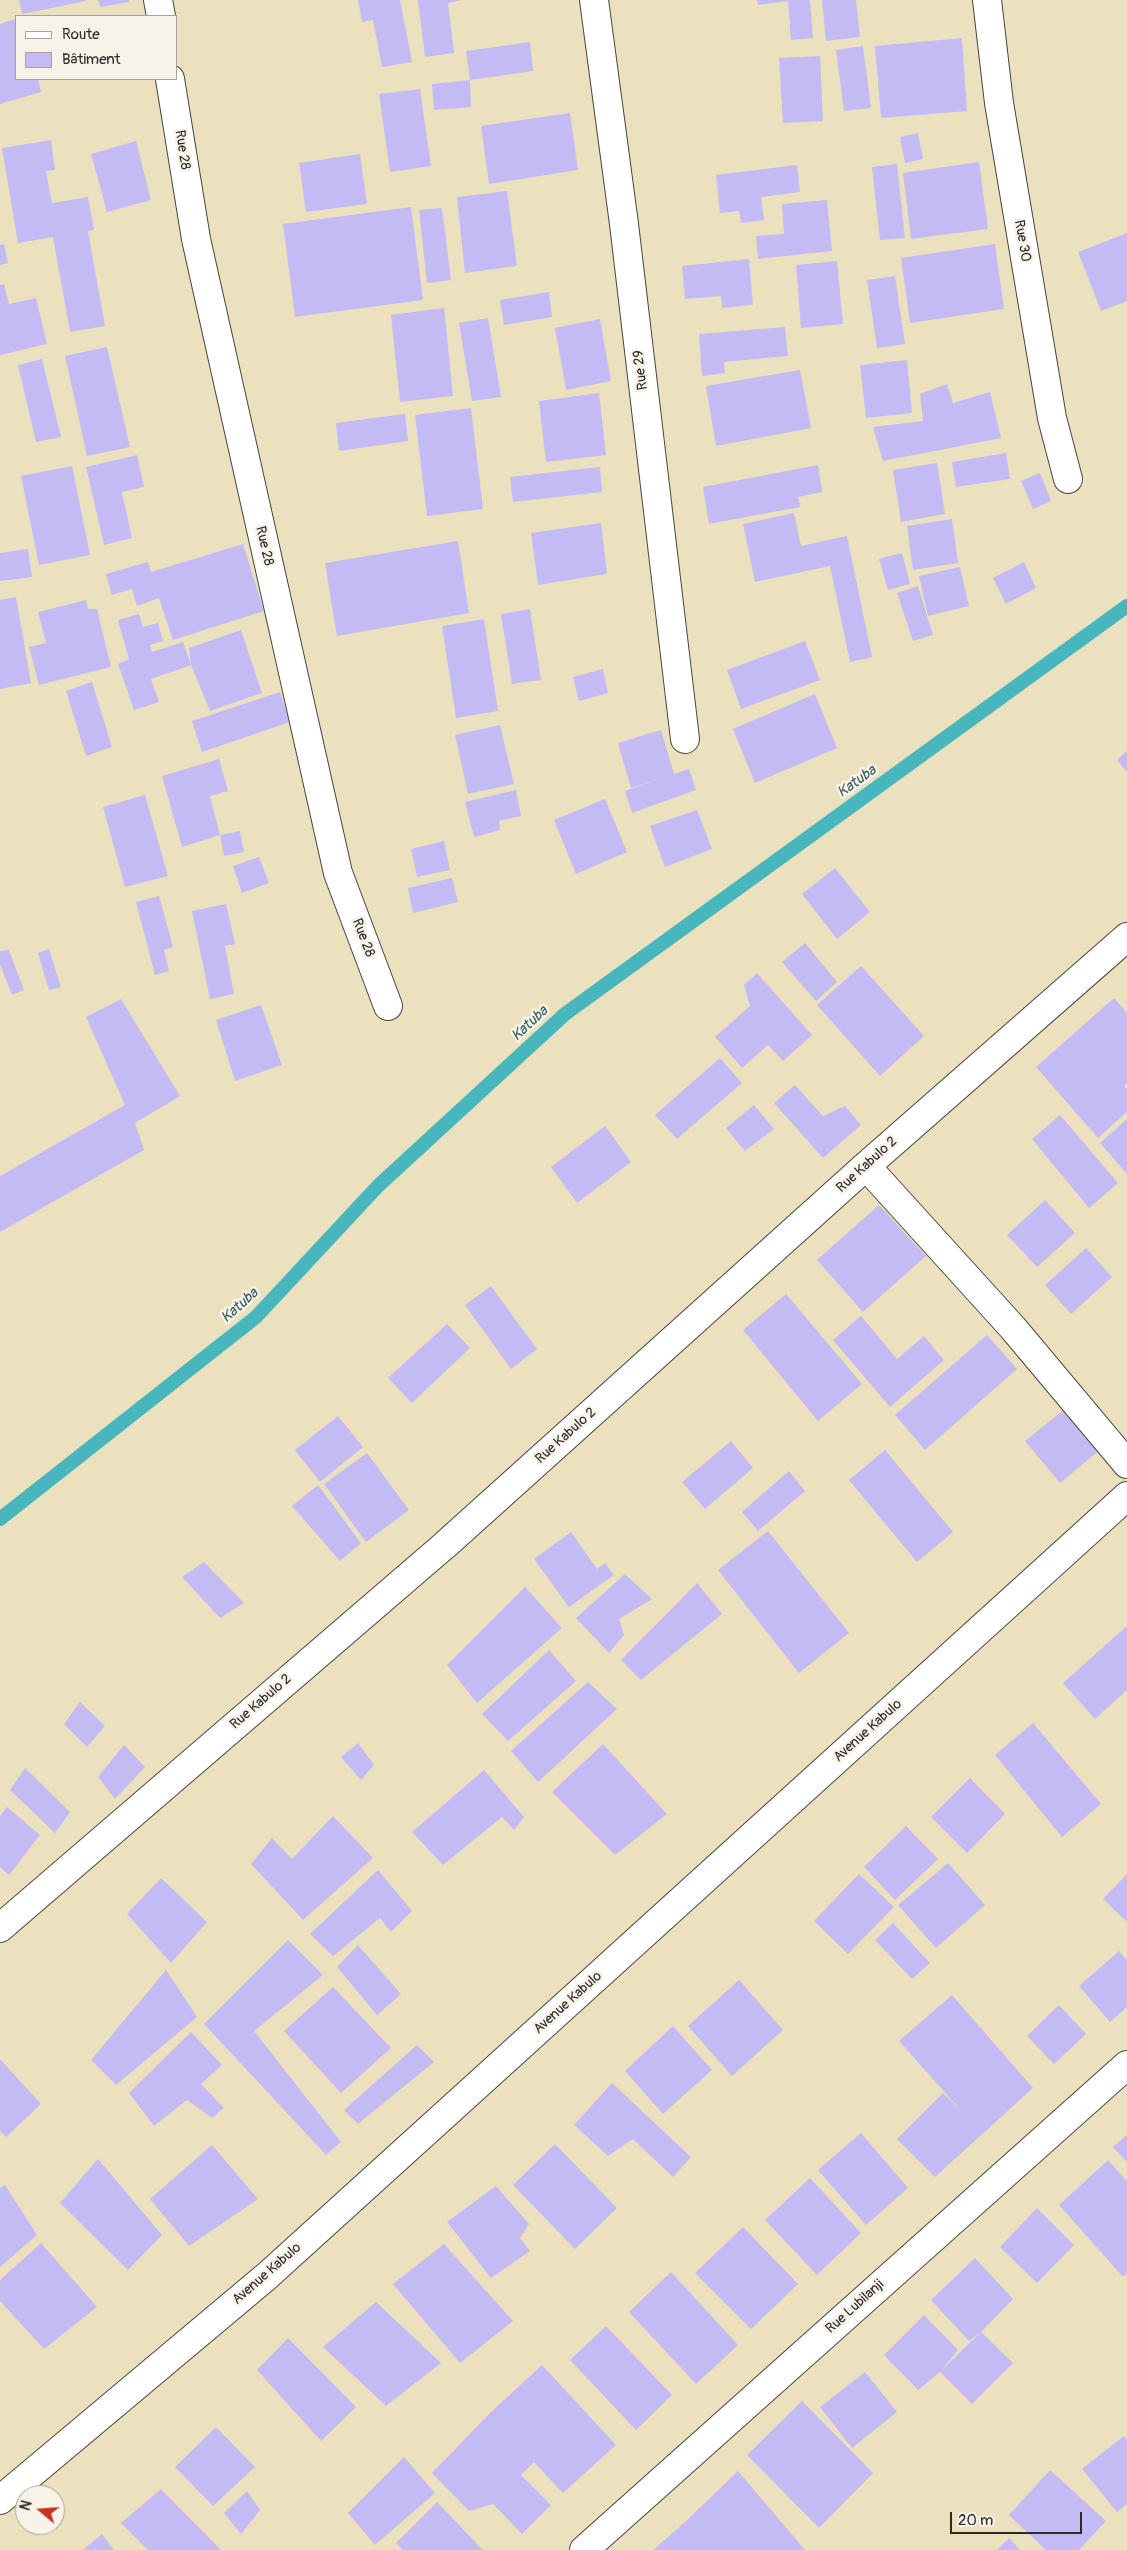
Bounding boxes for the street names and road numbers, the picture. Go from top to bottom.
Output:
street label: Rue 28 [171,129,193,171]
street label: Rue 30 [1010,219,1034,263]
street label: Rue 29 [630,349,652,391]
street label: Rue 28 [251,525,277,567]
street label: Rue 28 [348,916,378,960]
street label: Rue Kabulo 2 [833,1133,901,1197]
street label: Rue Kabulo 2 [532,1404,600,1468]
street label: Rue Kabulo 2 [227,1671,295,1733]
street label: Avenue Kabulo [831,1696,905,1766]
street label: Avenue Kabulo [531,1968,605,2038]
street label: Avenue Kabulo [229,2240,305,2308]
street label: Rue Lubilanji [822,2277,888,2337]

